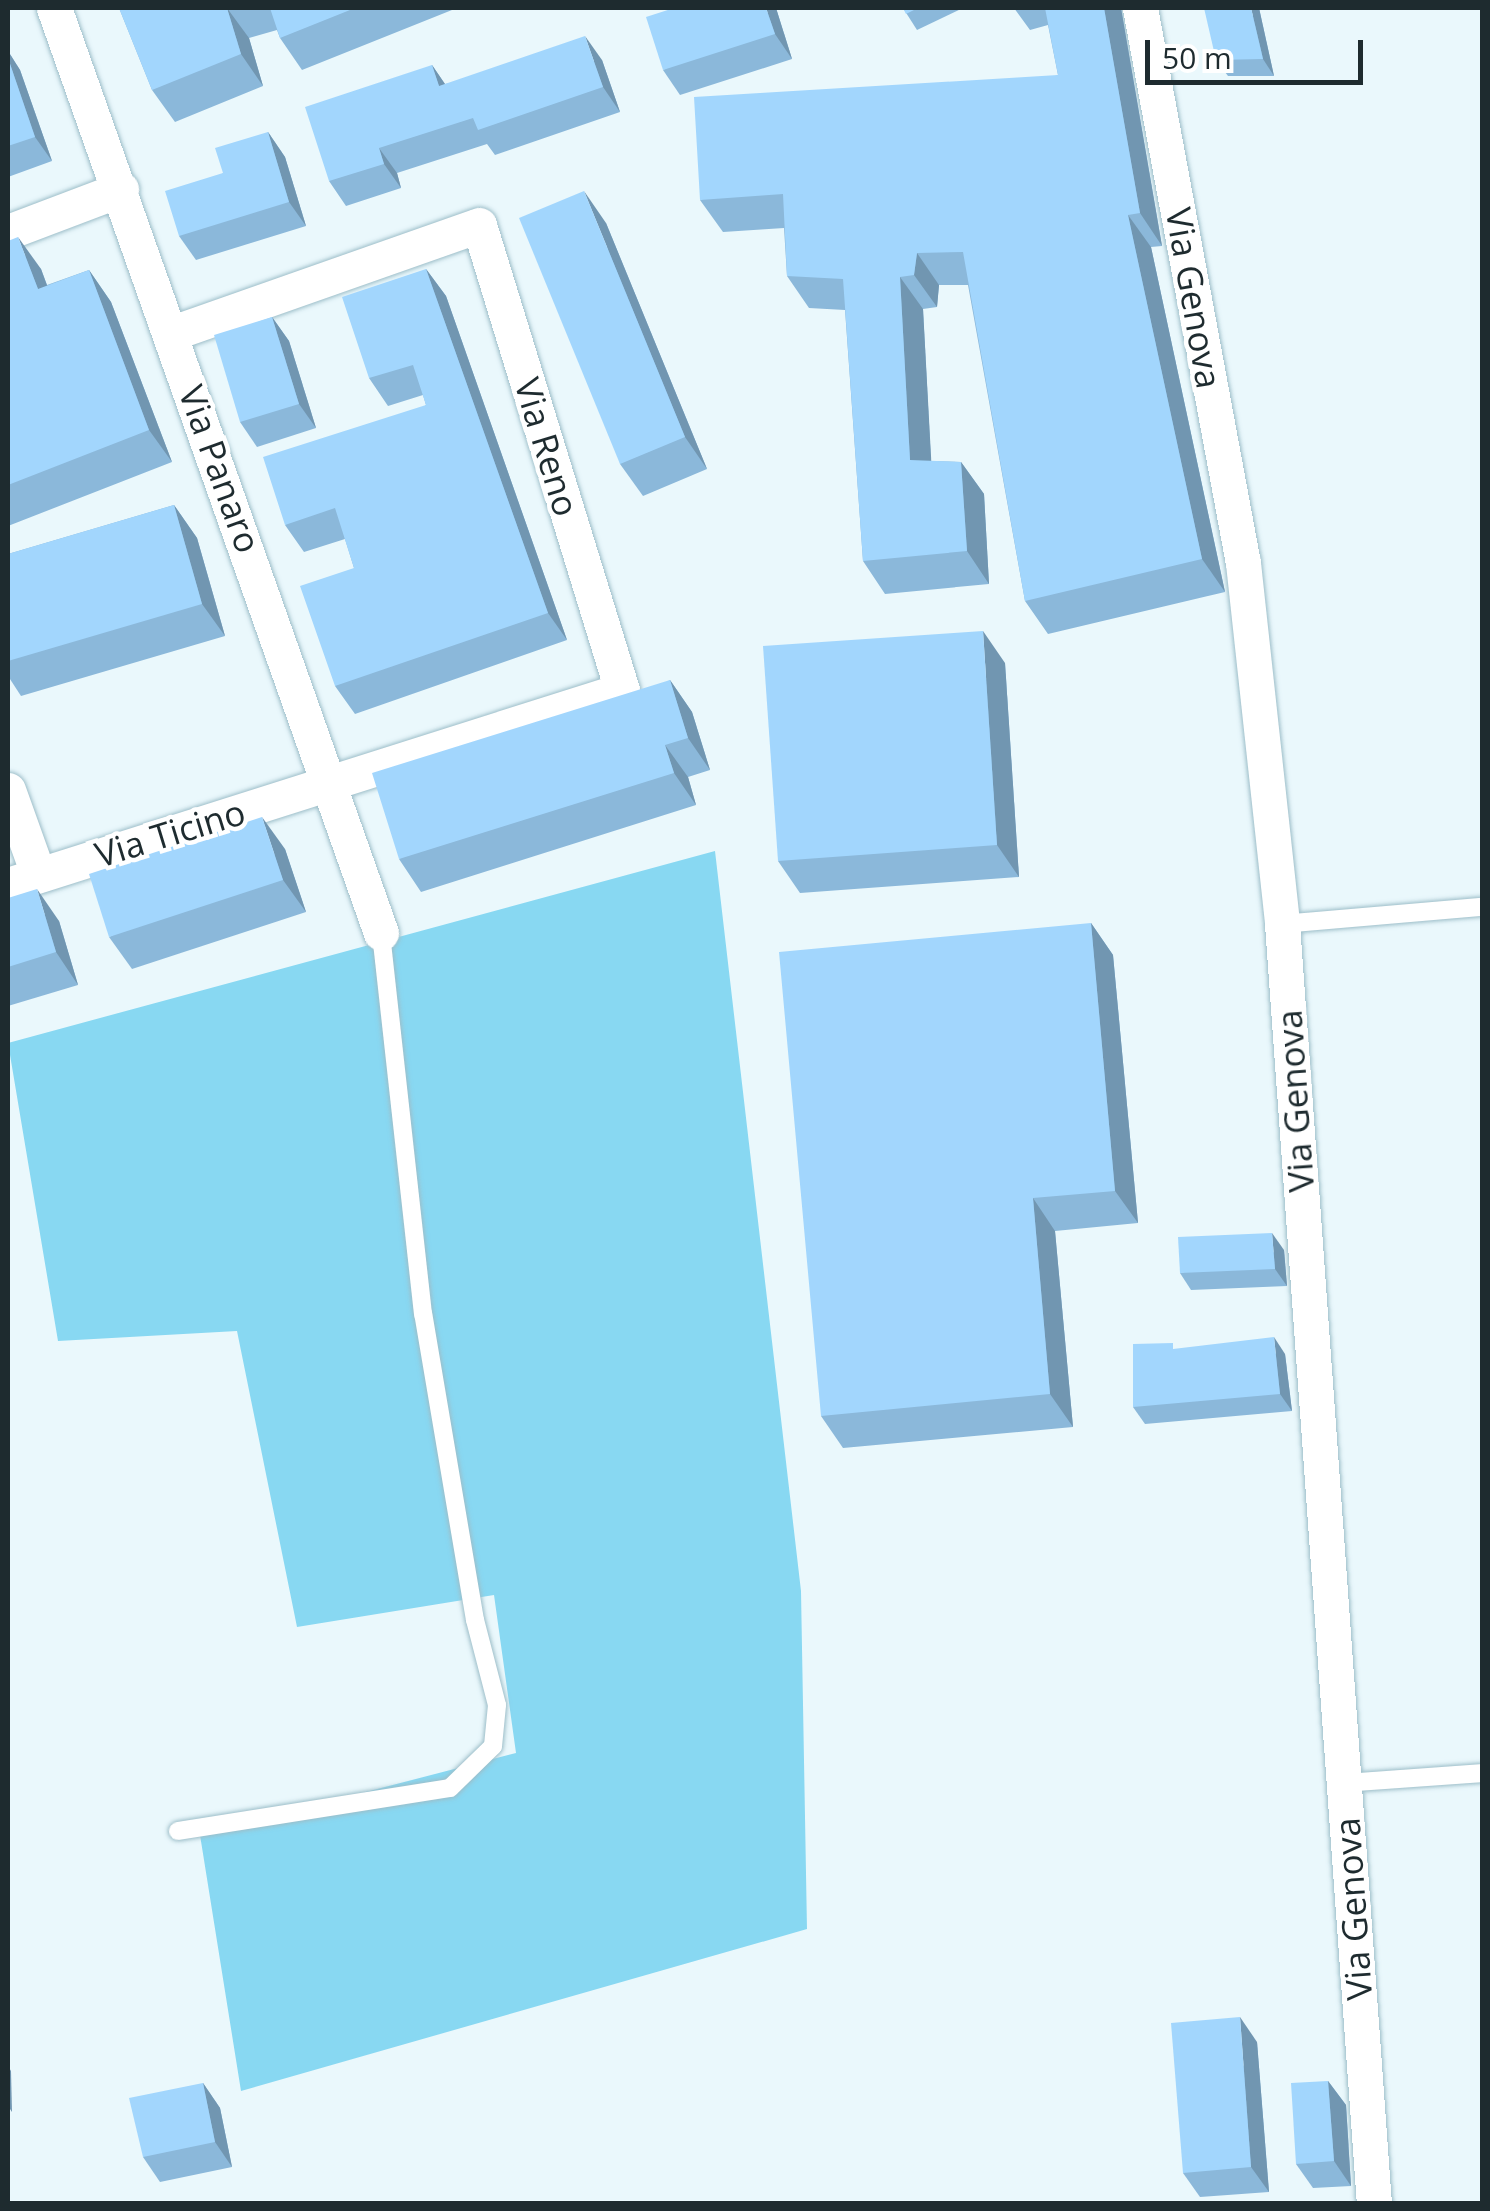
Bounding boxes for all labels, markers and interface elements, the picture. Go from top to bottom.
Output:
scale bar [1150,20,1368,82]
text: 50 m [1162,37,1232,78]
street label: Via Genova [1157,204,1231,392]
street label: Via Reno [506,373,588,521]
street label: Via Panaro [170,380,270,558]
street label: Via Ticino [90,790,250,876]
street label: Via Genova [1268,1008,1322,1194]
street label: Via Genova [1326,1816,1380,2002]

